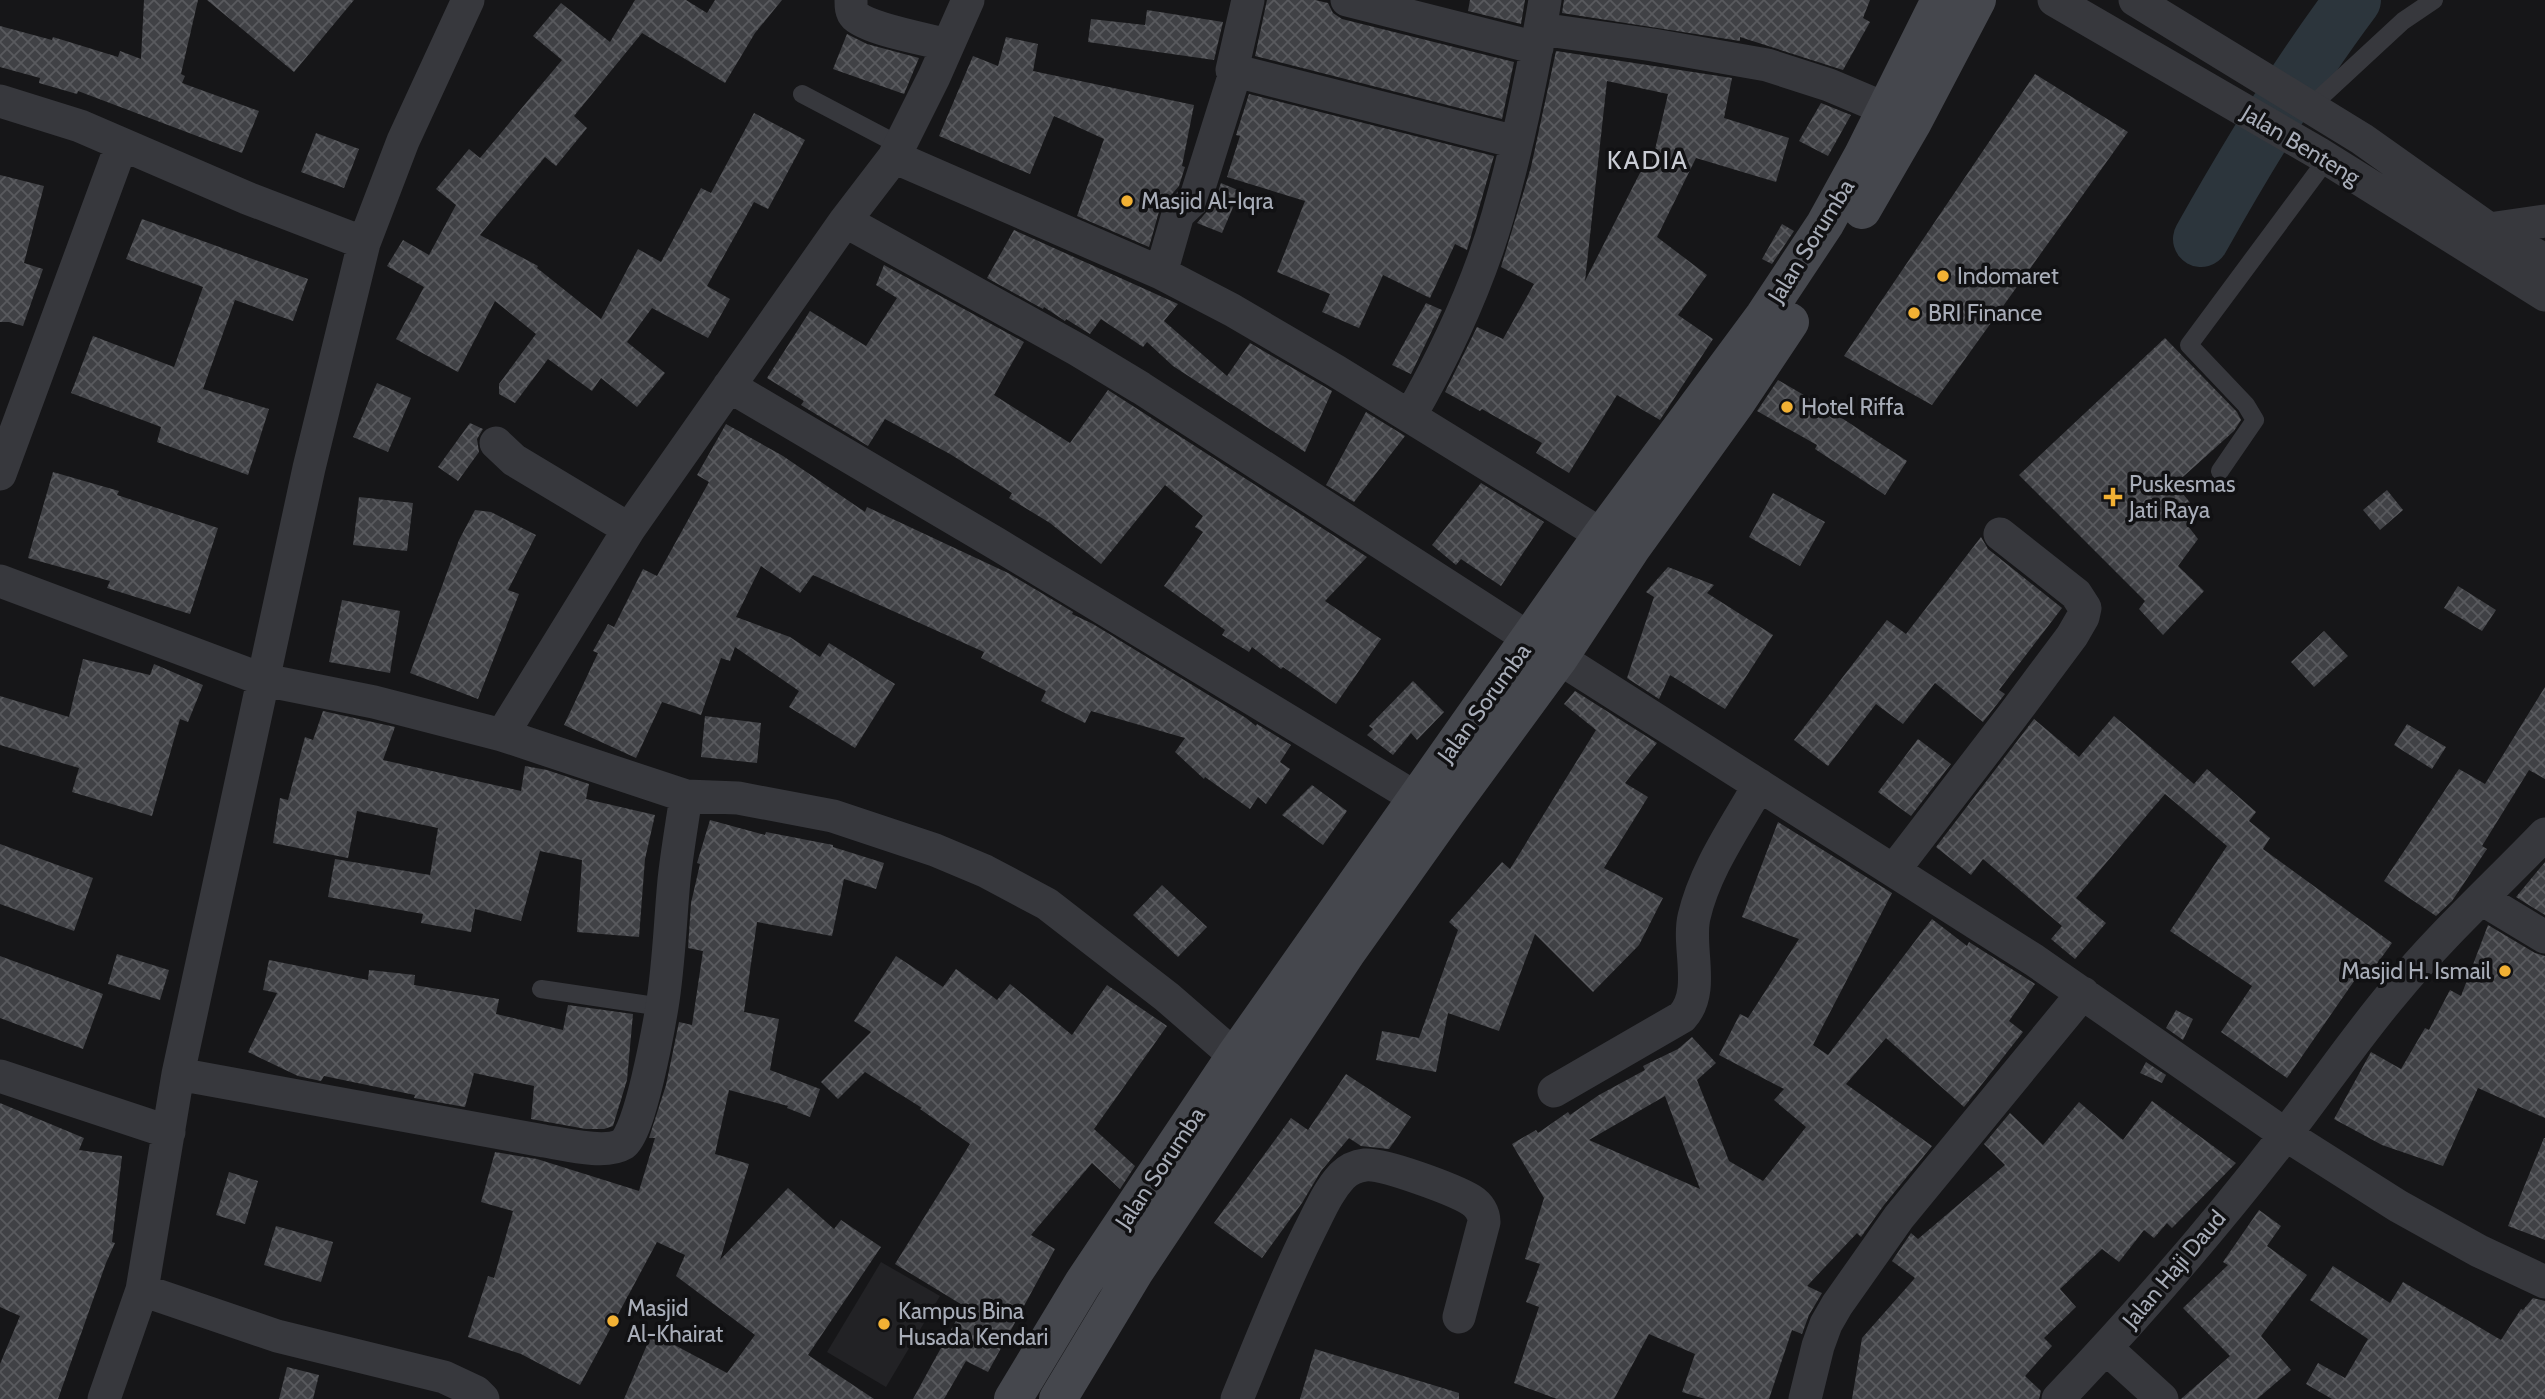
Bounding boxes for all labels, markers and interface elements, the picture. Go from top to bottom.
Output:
street label: Jalan Benteng [2236,98,2366,192]
district label: KADIA [1607,144,1689,176]
street label: Jalan Sorumba [1761,174,1860,309]
place label: Masjid Al-Iqra [1141,187,1273,215]
marker: Masjid Al-Iqra [1119,193,1135,209]
place label: Indomaret [1957,262,2059,290]
marker: Indomaret [1935,268,1951,284]
place label: BRI Finance [1928,299,2042,327]
marker: BRI Finance [1906,305,1922,321]
place label: Hotel Riffa [1801,393,1904,421]
marker: Hotel Riffa [1779,399,1795,415]
place label: Puskesmas Jati Raya [2128,470,2235,524]
marker: Puskesmas Jati Raya [2103,487,2123,507]
street label: Jalan Sorumba [1431,638,1537,769]
place label: Masjid H. Ismail [2341,957,2492,985]
marker: Masjid H. Ismail [2497,963,2513,979]
street label: Jalan Sorumba [1109,1102,1211,1235]
street label: Jalan Haji Daud [2116,1204,2232,1335]
place label: Masjid Al-Khairat [627,1294,724,1348]
place label: Kampus Bina Husada Kendari [898,1297,1048,1351]
marker: Masjid Al-Khairat [605,1313,621,1329]
marker: Kampus Bina Husada Kendari [876,1316,892,1332]

